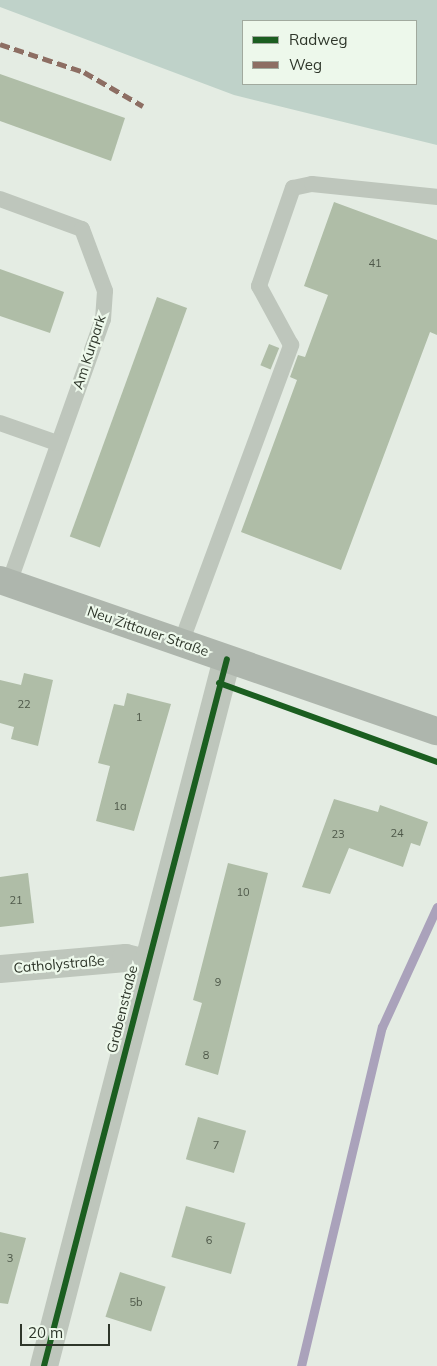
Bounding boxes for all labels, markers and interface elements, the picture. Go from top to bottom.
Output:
legend [242,20,417,85]
text: Radweg [289,30,347,49]
text: Weg [289,55,322,74]
house number: 41 [368,256,382,270]
street label: Am Kurpark [69,313,109,391]
street label: Neu Zittauer Straße [85,602,211,660]
house number: 22 [17,697,31,711]
house number: 1 [136,710,142,724]
house number: 1a [113,799,127,813]
house number: 24 [390,826,404,840]
house number: 23 [331,827,345,841]
house number: 10 [236,885,250,899]
house number: 21 [9,893,23,907]
street label: Catholystraße [13,952,105,976]
street label: Grabenstraße [103,964,141,1054]
house number: 9 [215,975,221,989]
house number: 8 [203,1048,209,1062]
house number: 7 [213,1138,219,1152]
house number: 6 [206,1233,212,1247]
house number: 3 [7,1251,13,1265]
house number: 5b [129,1295,143,1309]
scale bar [22,1314,112,1346]
text: 20 m [28,1323,63,1342]

